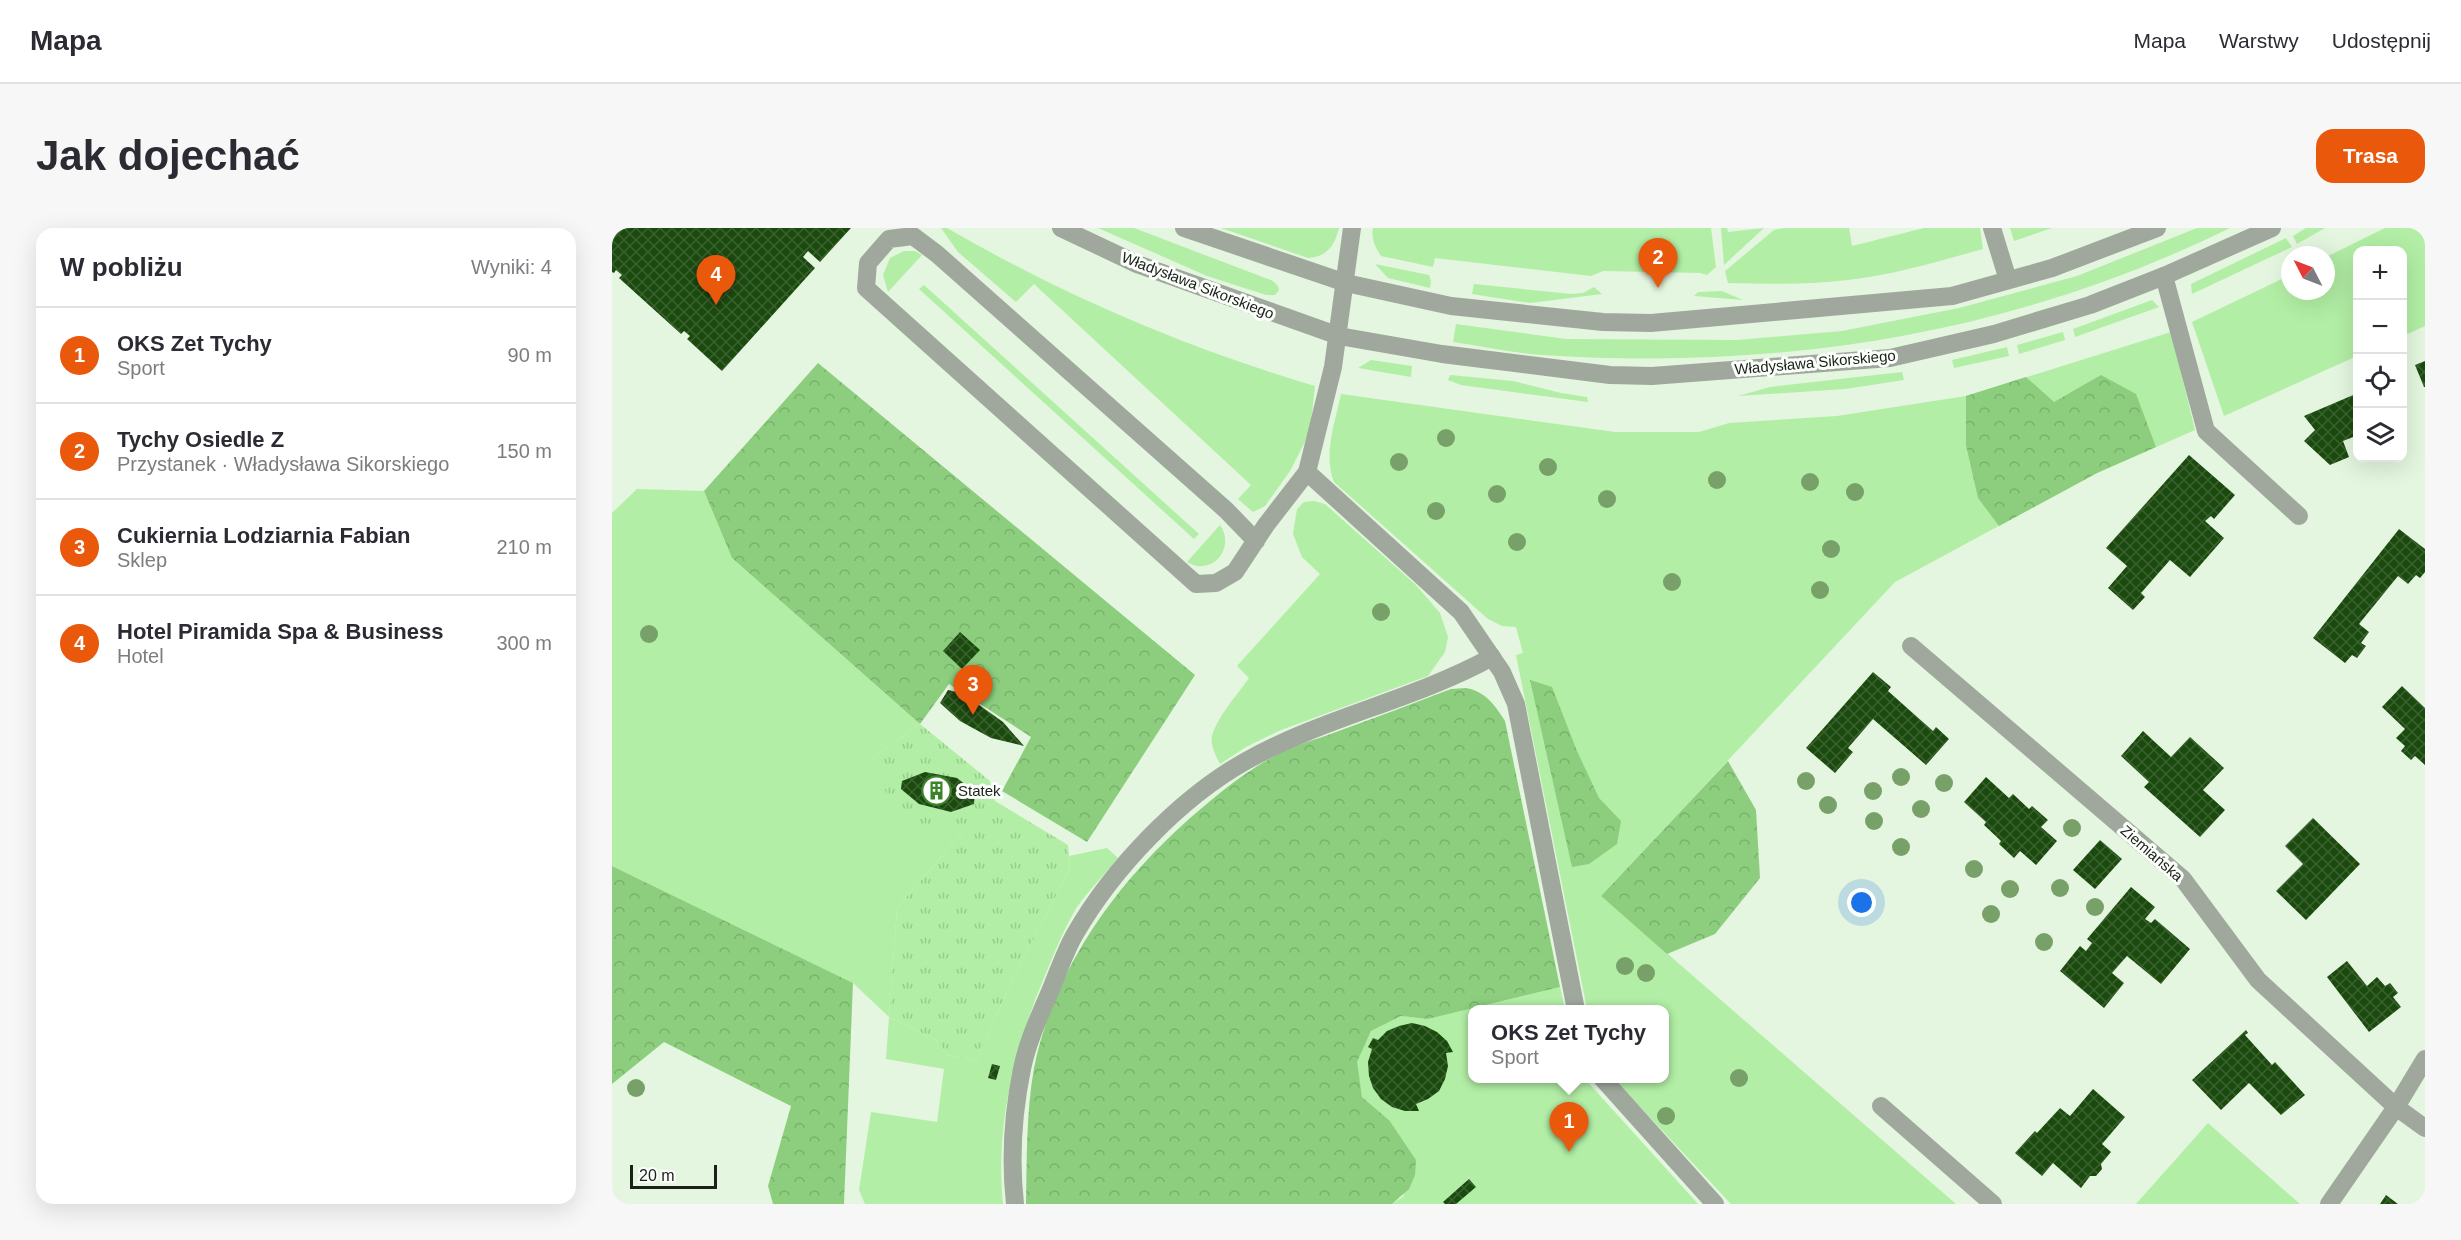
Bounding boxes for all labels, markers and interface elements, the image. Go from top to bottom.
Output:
text: Mapa [30,25,102,56]
text: Mapa [2134,29,2186,52]
text: Warstwy [2219,29,2299,52]
text: Udostępnij [2332,29,2431,52]
button: Trasa [2316,129,2425,183]
text: Jak dojechać [36,132,300,179]
pin: 2 [1638,238,1678,288]
north arrow [2281,246,2335,300]
map controls [2353,246,2407,462]
button: + [2353,246,2407,300]
street label: Władysława Sikorskiego [1119,248,1277,322]
text: W pobliżu [60,252,183,282]
text: Wyniki: 4 [471,256,552,278]
pin: 4 [696,256,736,305]
button: − [2353,300,2407,354]
text: OKS Zet Tychy [117,331,272,356]
text: 1 [74,344,85,366]
text: 90 m [508,344,552,366]
street label: Władysława Sikorskiego [1734,346,1896,378]
button: locate [2353,354,2407,408]
text: Sport [117,357,165,379]
button: layers [2353,408,2407,462]
text: Tychy Osiedle Z [117,427,284,452]
text: 2 [74,440,85,462]
text: 150 m [496,440,552,462]
text: Przystanek · Władysława Sikorskiego [117,453,449,475]
text: Cukiernia Lodziarnia Fabian [117,523,410,548]
text: 3 [74,536,85,558]
text: 210 m [496,536,552,558]
text: Sklep [117,549,167,571]
text: Hotel Piramida Spa & Business [117,619,443,644]
text: 4 [74,632,85,654]
text: 300 m [496,632,552,654]
text: Hotel [117,645,164,667]
pin: 3 [954,666,992,715]
building icon: Statek [921,774,953,806]
place label: Statek [958,782,1001,799]
street label: Ziemiańska [2117,821,2187,885]
your location [1847,888,1876,917]
popup [1468,1005,1669,1083]
text: OKS Zet Tychy [1491,1020,1646,1045]
text: Sport [1491,1046,1539,1068]
pin: 1 [1550,1102,1588,1152]
scale bar [630,1162,717,1190]
text: 20 m [639,1167,675,1184]

